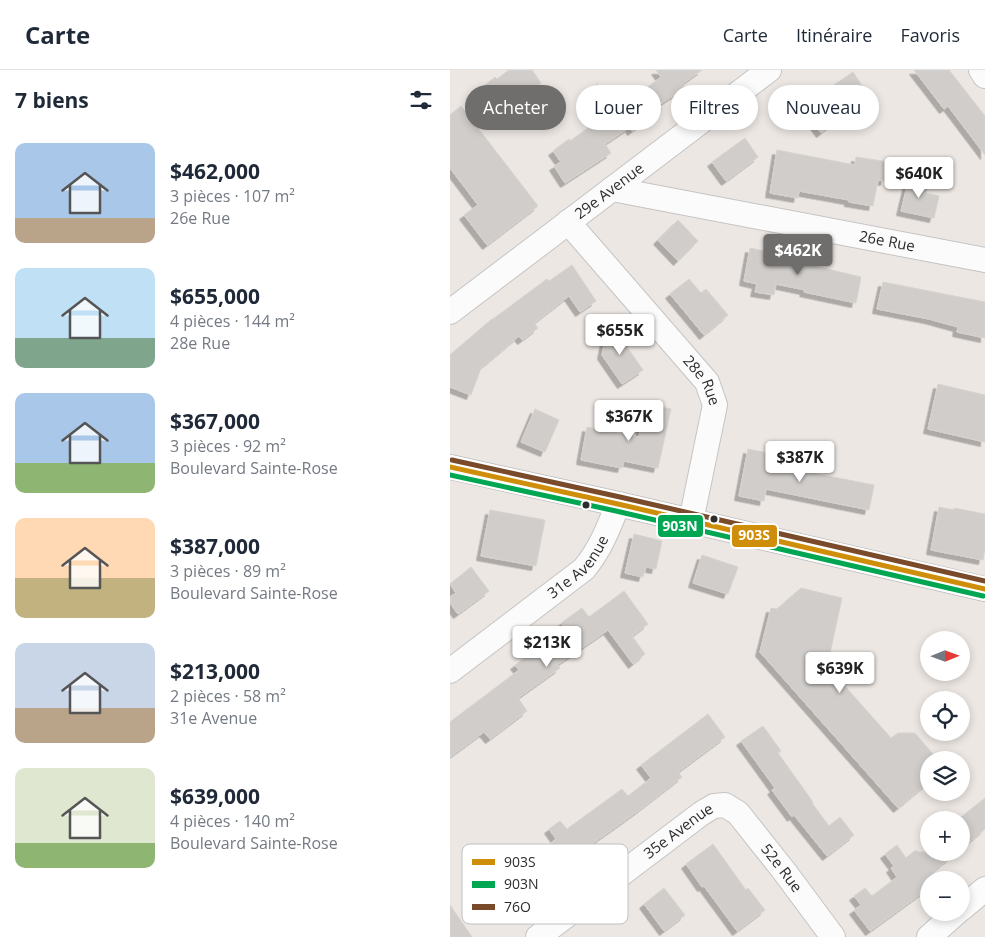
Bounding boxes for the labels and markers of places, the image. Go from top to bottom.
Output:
pin: $640K [884,156,954,199]
pin: $462K [763,234,833,276]
pin: $655K [585,314,655,356]
pin: $367K [594,400,664,442]
pin: $387K [765,440,835,483]
unlabelled marker [581,500,591,510]
unlabelled marker [709,514,719,524]
pin: $213K [512,626,582,668]
pin: $639K [805,652,875,694]

